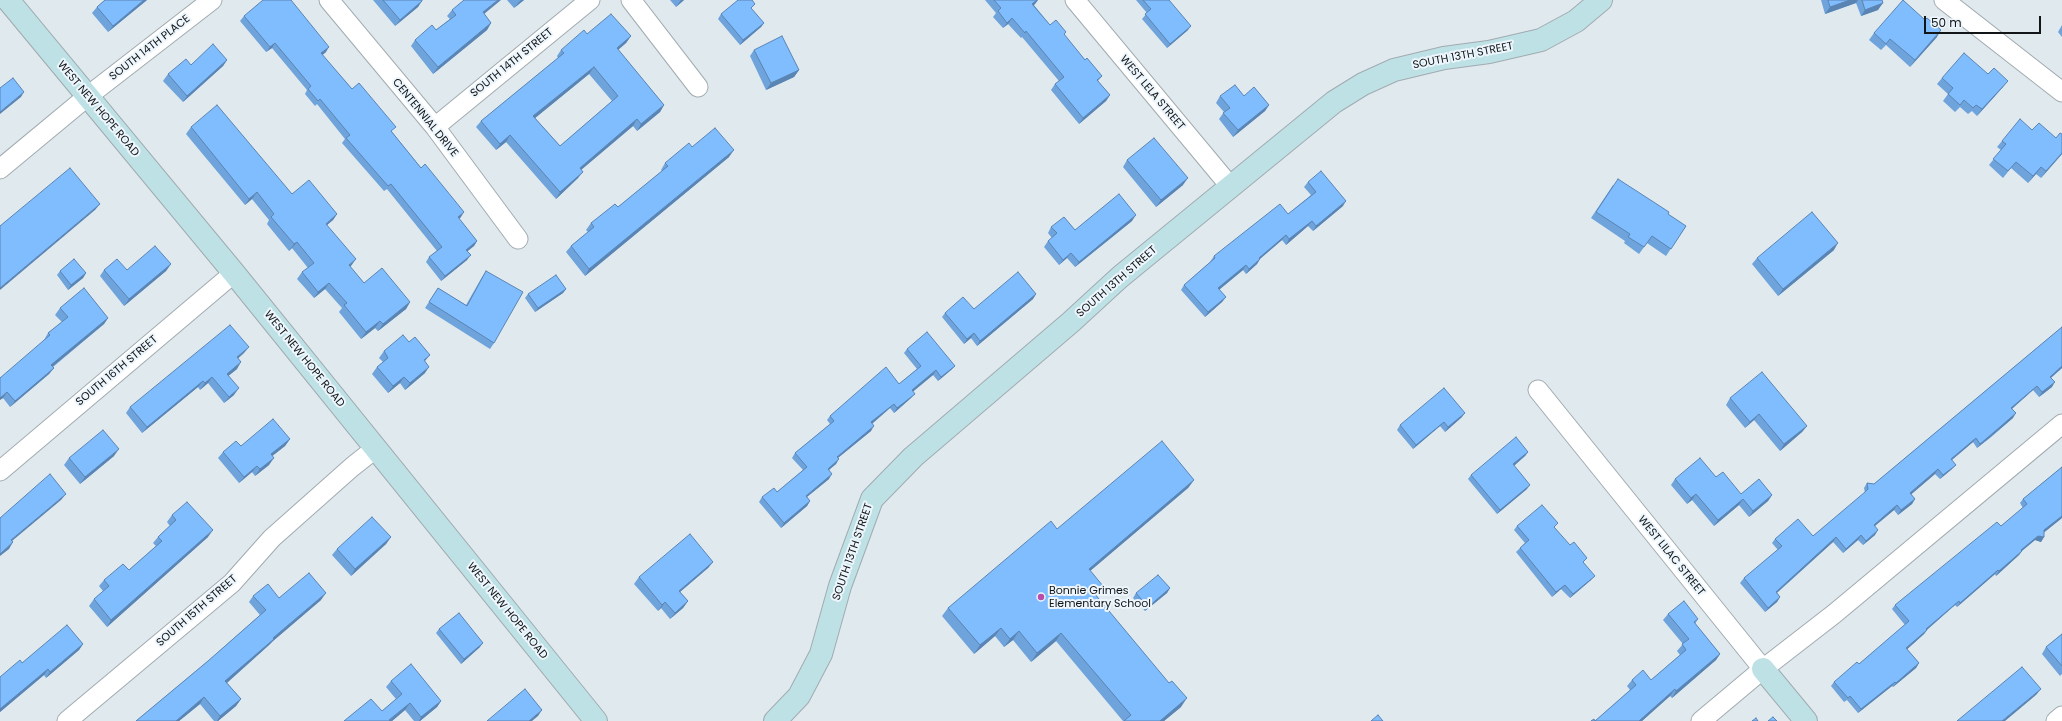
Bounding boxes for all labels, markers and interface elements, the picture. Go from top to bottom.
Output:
scale bar [1926,8,2043,34]
street label: SOUTH 14TH PLACE [107,12,193,84]
text: 50 m [1931,14,1962,31]
street label: SOUTH 14TH STREET [468,26,556,100]
street label: SOUTH 13TH STREET [1412,40,1514,72]
street label: WEST LELA STREET [1117,53,1187,133]
street label: WEST NEW HOPE ROAD [54,59,142,159]
street label: CENTENNIAL DRIVE [389,76,461,160]
street label: SOUTH 13TH STREET [1074,244,1160,320]
street label: WEST NEW HOPE ROAD [261,308,347,410]
street label: SOUTH 16TH STREET [74,333,160,409]
street label: SOUTH 13TH STREET [830,502,876,602]
street label: WEST LILAC STREET [1635,513,1707,599]
street label: WEST NEW HOPE ROAD [464,560,550,662]
street label: SOUTH 15TH STREET [154,572,240,650]
place label: Bonnie Grimes Elementary School [1049,584,1151,610]
marker: Bonnie Grimes Elementary School [1036,592,1046,602]

